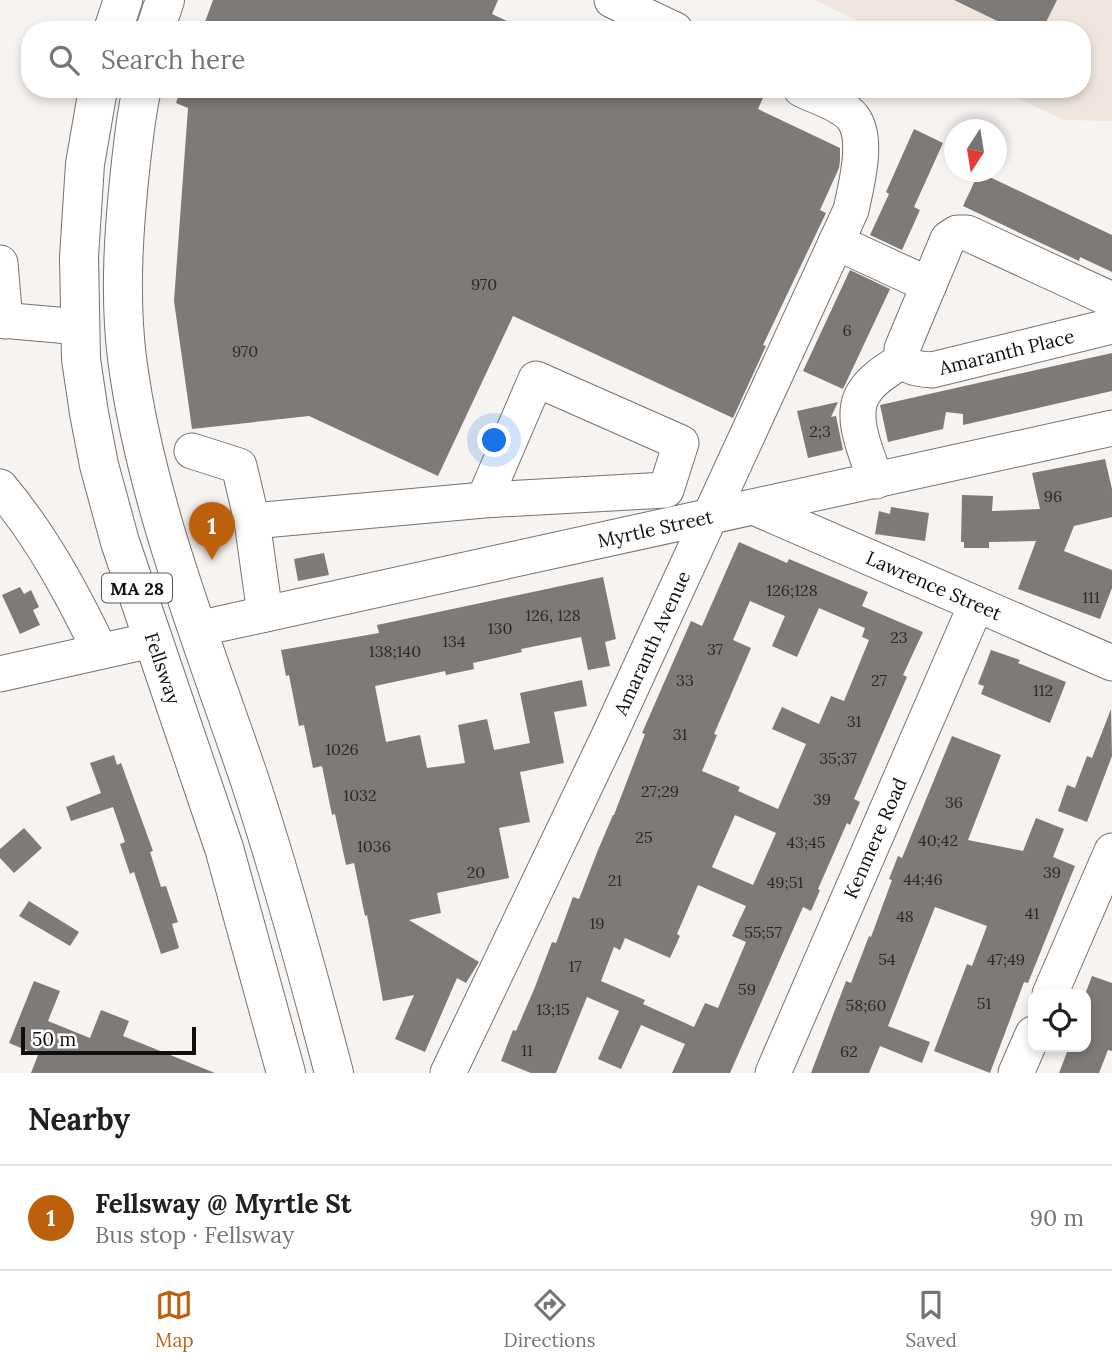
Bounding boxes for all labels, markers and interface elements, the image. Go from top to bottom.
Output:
search box [21,21,1091,98]
icon: search [45,41,83,79]
text: Search here [101,43,245,76]
north arrow [944,119,1007,182]
house number: 970 [471,274,497,294]
house number: 6 [842,320,852,340]
street label: Amaranth Place [935,324,1077,380]
house number: 970 [232,341,258,361]
house number: 2;3 [809,421,831,441]
your location [477,423,511,457]
house number: 96 [1044,486,1062,506]
pin: 1 [189,502,235,560]
street label: Myrtle Street [595,504,716,553]
street label: Lawrence Street [862,545,1006,626]
street label: Amaranth Avenue [608,567,695,720]
road number: MA 28 [102,574,172,602]
house number: 126;128 [766,580,818,600]
house number: 111 [1082,587,1100,607]
house number: 126, 128 [525,605,581,625]
house number: 130 [488,618,512,638]
house number: 23 [890,627,908,647]
street label: Fellsway [140,629,186,707]
house number: 134 [442,631,466,651]
house number: 37 [707,639,724,659]
house number: 138;140 [369,641,421,661]
house number: 33 [676,670,694,690]
house number: 27 [871,670,888,690]
house number: 112 [1033,680,1053,700]
house number: 31 [847,711,862,731]
house number: 31 [673,724,688,744]
house number: 1026 [325,739,359,759]
house number: 35;37 [819,748,857,768]
street label: Kenmere Road [838,774,912,902]
house number: 27;29 [641,781,679,801]
house number: 1032 [343,785,377,805]
house number: 39 [813,789,831,809]
house number: 36 [945,792,963,812]
house number: 25 [635,827,653,847]
house number: 40;42 [918,830,958,850]
house number: 43;45 [786,832,826,852]
house number: 1036 [357,836,391,856]
house number: 20 [467,862,485,882]
house number: 39 [1043,862,1061,882]
house number: 44;46 [903,869,943,889]
house number: 21 [608,870,622,890]
house number: 49;51 [767,872,804,892]
house number: 41 [1025,903,1039,923]
house number: 48 [896,906,914,926]
house number: 19 [589,913,605,933]
house number: 55;57 [744,922,782,942]
house number: 54 [878,949,896,969]
house number: 47;49 [987,949,1025,969]
house number: 17 [568,956,582,976]
house number: 59 [738,979,756,999]
map controls [1028,989,1091,1052]
button: locate [1028,989,1091,1052]
house number: 51 [977,993,991,1013]
house number: 58;60 [845,995,887,1015]
house number: 13;15 [536,999,570,1019]
scale bar [21,1024,196,1056]
text: 50 m [32,1027,76,1051]
house number: 11 [521,1040,533,1060]
house number: 62 [840,1041,858,1061]
text: Nearby [28,1100,130,1138]
text: Fellsway @ Myrtle St [95,1187,351,1220]
text: 1 [46,1203,56,1232]
text: 90 m [1030,1203,1084,1232]
text: Bus stop · Fellsway [95,1220,294,1249]
tab: Map [155,1286,194,1352]
tab: Directions [504,1286,596,1352]
tab: Saved [906,1286,957,1352]

